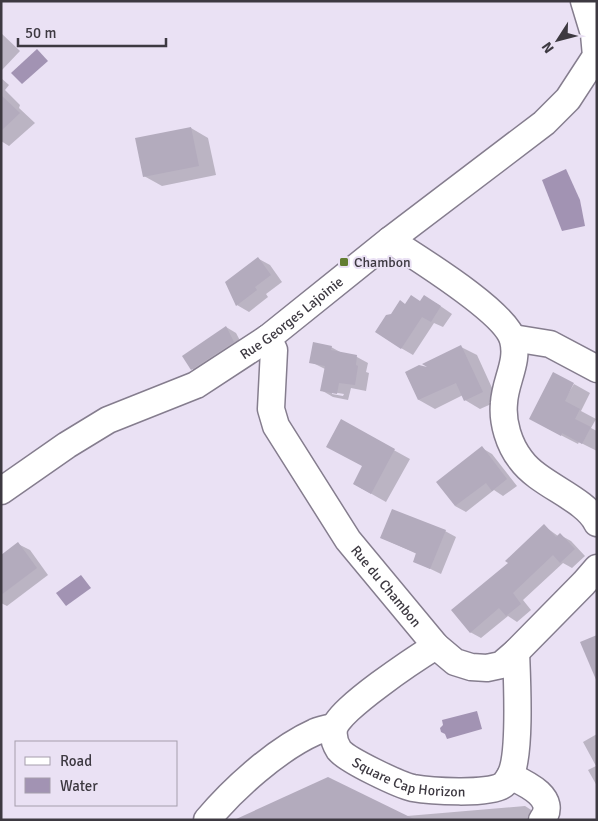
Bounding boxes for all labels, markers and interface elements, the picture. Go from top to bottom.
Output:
scale bar [18,15,165,47]
north arrow [533,15,583,65]
text: 50 m [25,24,56,42]
text: N [538,38,558,56]
place label: Chambon [354,254,411,271]
marker: Chambon [338,256,350,268]
street label: Rue Georges Lajoinie [237,273,346,363]
street label: Rue du Chambon [348,542,425,630]
legend [15,741,178,806]
text: Road [60,752,92,770]
street label: Square Cap Horizon [349,753,465,800]
text: Water [60,777,98,795]

